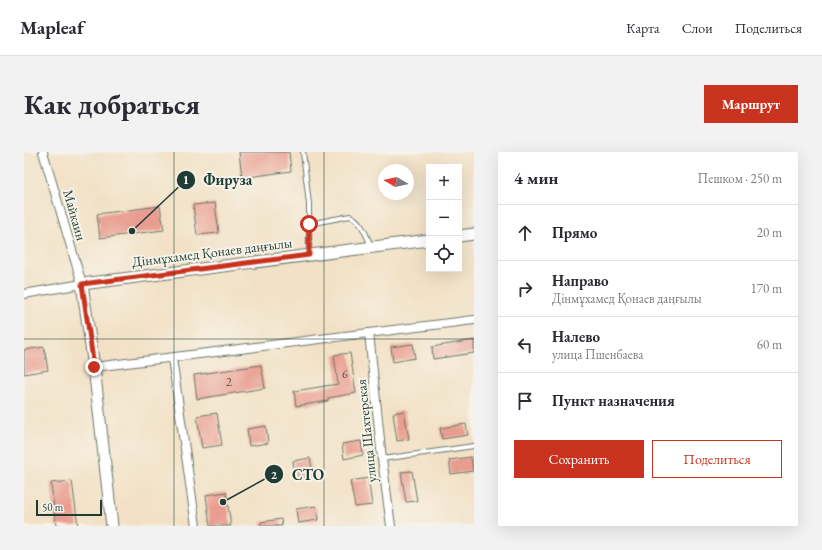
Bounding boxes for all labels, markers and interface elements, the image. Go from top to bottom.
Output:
text: Mapleaf [20,15,84,40]
text: Карта [626,19,660,37]
text: Слои [682,19,713,37]
text: Поделиться [735,19,802,37]
button: Маршрут [704,85,798,123]
text: Как добраться [24,86,200,122]
north arrow [378,164,414,200]
map controls [426,164,462,272]
button: + [426,164,462,200]
callout: Фируза [176,166,260,193]
text: 4 мин [514,167,558,189]
text: Фируза [204,170,253,189]
text: Пешком · 250 m [698,170,782,187]
text: 1 [183,172,189,188]
street label: Майкаин [59,187,91,243]
button: − [426,200,462,236]
route start [300,215,318,233]
icon: ahead [514,222,536,244]
text: Прямо [552,223,597,242]
text: 20 m [757,224,782,241]
street label: Дінмұхамед Қонаев даңғылы [131,233,294,271]
button: locate [426,236,462,272]
text: Направо [552,271,609,290]
icon: right [514,278,536,300]
text: 170 m [751,280,782,297]
text: Дінмұхамед Қонаев даңғылы [552,290,702,307]
text: Налево [552,327,600,346]
icon: left [514,334,536,356]
text: 60 m [757,336,782,353]
text: улица Пшенбаева [552,346,643,363]
route end [85,358,103,376]
house number: 6 [342,366,348,382]
house number: 2 [226,374,232,390]
street label: улица Шахтерская [352,378,380,484]
icon: arrive [514,390,536,412]
text: Пункт назначения [552,391,675,410]
button: Сохранить [514,440,644,478]
button: Поделиться [652,440,782,478]
callout: СТО [264,461,332,488]
text: СТО [292,465,324,484]
text: 2 [271,467,278,483]
scale bar [36,498,102,517]
text: 50 m [42,500,63,514]

